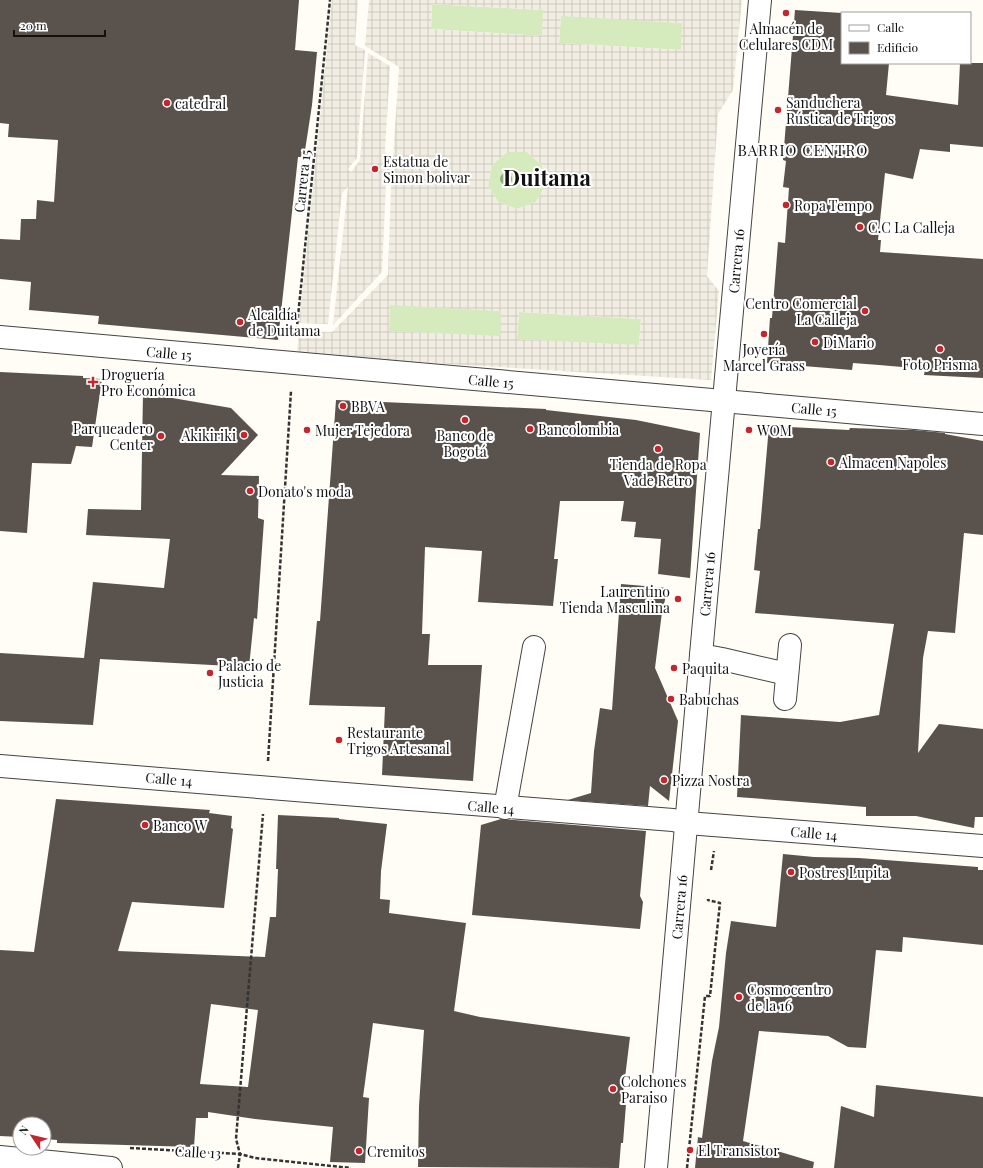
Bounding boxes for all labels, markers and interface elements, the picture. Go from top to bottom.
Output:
marker: Almacén de Celulares CDM [781,8,791,18]
scale bar [14,12,105,38]
legend [841,12,971,64]
text: 20 m [20,17,47,33]
place label: Almacén de Celulares CDM [739,19,833,54]
text: Calle [877,19,904,35]
text: Edificio [877,39,919,55]
place label: Sanduchera Rústica de Trigos [786,93,894,128]
place label: catedral [175,94,226,113]
marker: catedral [162,98,172,108]
marker: Sanduchera Rústica de Trigos [773,105,783,115]
district label: BARRIO CENTRO [738,140,868,160]
street label: Carrera 15 [289,148,315,213]
place label: Estatua de Simon bolivar [383,152,471,187]
district label: Duitama [503,162,591,192]
marker: Estatua de Simon bolivar [370,164,380,174]
place label: Ropa Tempo [794,196,873,215]
marker: Ropa Tempo [781,200,791,210]
place label: C.C La Calleja [868,218,955,237]
marker: C.C La Calleja [855,222,865,232]
street label: Carrera 16 [724,228,748,294]
place label: Centro Comercial La Calleja [745,294,857,329]
place label: Alcaldía de Duitama [247,305,320,340]
marker: Centro Comercial La Calleja [860,306,870,316]
marker: Alcaldía de Duitama [235,317,245,327]
marker: Joyería Marcel Grass [759,329,769,339]
place label: DiMario [823,333,875,352]
marker: DiMario [810,337,820,347]
place label: Joyería Marcel Grass [723,340,805,375]
street label: Calle 15 [145,342,193,364]
marker: Foto Prisma [935,344,945,354]
place label: Foto Prisma [902,355,978,374]
place label: Droguería Pro Económica [101,365,196,400]
street label: Calle 15 [467,370,515,392]
marker: Droguería Pro Económica [88,377,98,387]
place label: BBVA [351,397,385,416]
street label: Calle 15 [790,398,838,420]
marker: BBVA [338,401,348,411]
marker: Banco de Bogotá [460,415,470,425]
place label: Parqueadero Center [73,419,154,454]
place label: Bancolombia [538,420,619,439]
place label: Mujer Tejedora [315,421,410,440]
place label: WOM [756,421,792,440]
marker: Bancolombia [525,424,535,434]
marker: Mujer Tejedora [302,425,312,435]
marker: WOM [744,425,754,435]
place label: Akikiriki [180,426,236,445]
place label: Banco de Bogotá [436,426,494,461]
marker: Akikiriki [239,430,249,440]
marker: Parqueadero Center [156,431,166,441]
marker: Tienda de Ropa Vade Retro [653,444,663,454]
place label: Almacen Napoles [838,453,946,472]
place label: Tienda de Ropa Vade Retro [609,455,707,490]
marker: Almacen Napoles [826,457,836,467]
place label: Donato's moda [258,482,351,501]
marker: Donato's moda [245,486,255,496]
street label: Carrera 16 [695,551,719,617]
place label: Laurentino Tienda Masculina [560,582,670,617]
marker: Laurentino Tienda Masculina [673,594,683,604]
place label: Palacio de Justicia [217,656,281,691]
place label: Paquita [682,659,729,678]
marker: Paquita [669,663,679,673]
marker: Palacio de Justicia [205,668,215,678]
place label: Babuchas [679,690,739,709]
marker: Babuchas [666,694,676,704]
place label: Restaurante Trigos Artesanal [347,723,450,758]
marker: Restaurante Trigos Artesanal [334,735,344,745]
street label: Calle 14 [145,767,193,791]
place label: Pizza Nostra [672,771,750,790]
marker: Pizza Nostra [659,775,669,785]
street label: Calle 14 [467,795,515,819]
place label: Banco W [153,816,208,835]
marker: Banco W [140,820,150,830]
street label: Calle 14 [790,821,838,845]
place label: Postres Lupita [799,863,889,882]
marker: Postres Lupita [786,867,796,877]
street label: Carrera 16 [667,874,691,940]
place label: Cosmocentro de la 16 [747,980,832,1015]
marker: Cosmocentro de la 16 [734,992,744,1002]
place label: Colchones Paraiso [621,1072,686,1107]
marker: Colchones Paraiso [608,1084,618,1094]
north arrow [12,1116,52,1156]
text: N [15,1122,32,1138]
street label: Calle 13 [174,1141,222,1163]
place label: El Transistor [698,1141,780,1160]
place label: Cremitos [367,1142,425,1161]
marker: El Transistor [685,1145,695,1155]
marker: Cremitos [354,1146,364,1156]

